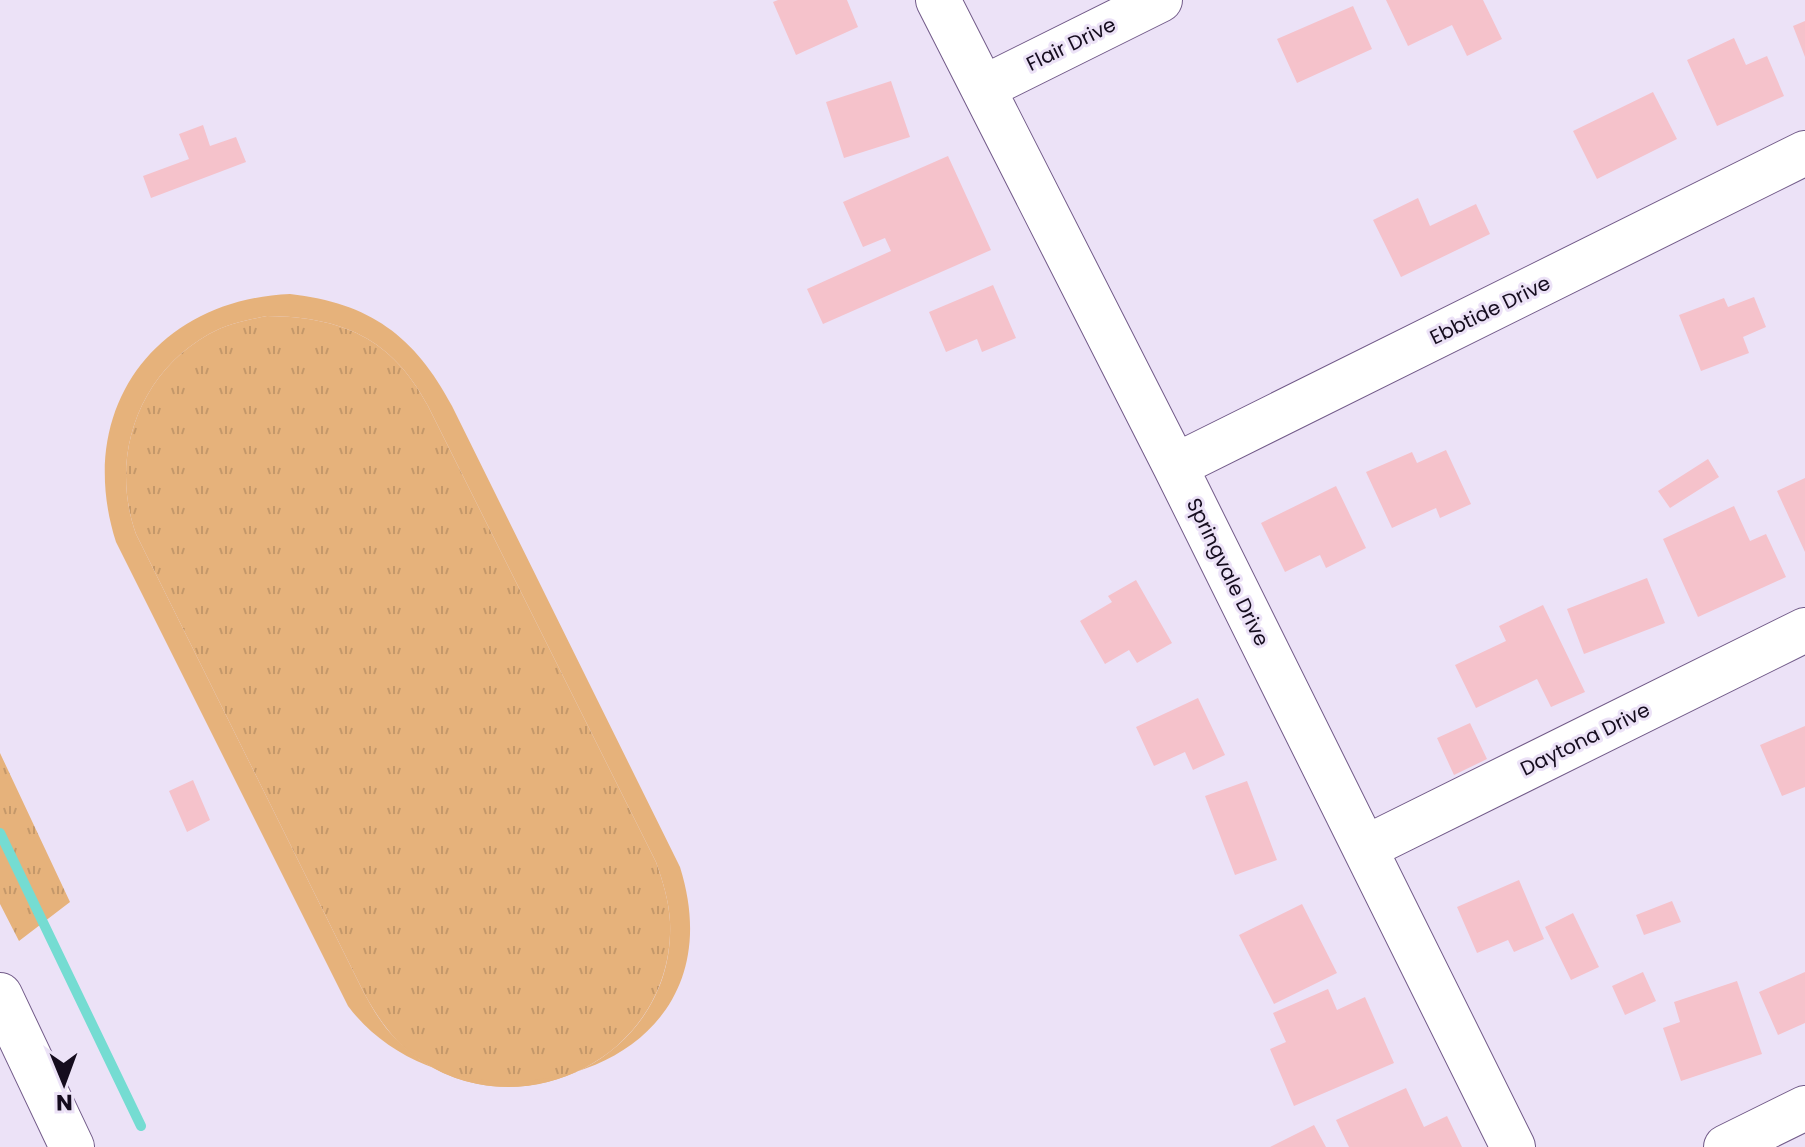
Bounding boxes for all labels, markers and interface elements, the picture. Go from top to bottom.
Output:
street label: Flair Drive [1022,10,1120,78]
street label: Ebbtide Drive [1425,269,1555,351]
street label: Springvale Drive [1180,493,1276,651]
street label: Daytona Drive [1516,696,1654,782]
north arrow [24,1043,104,1123]
text: N [56,1087,73,1118]

